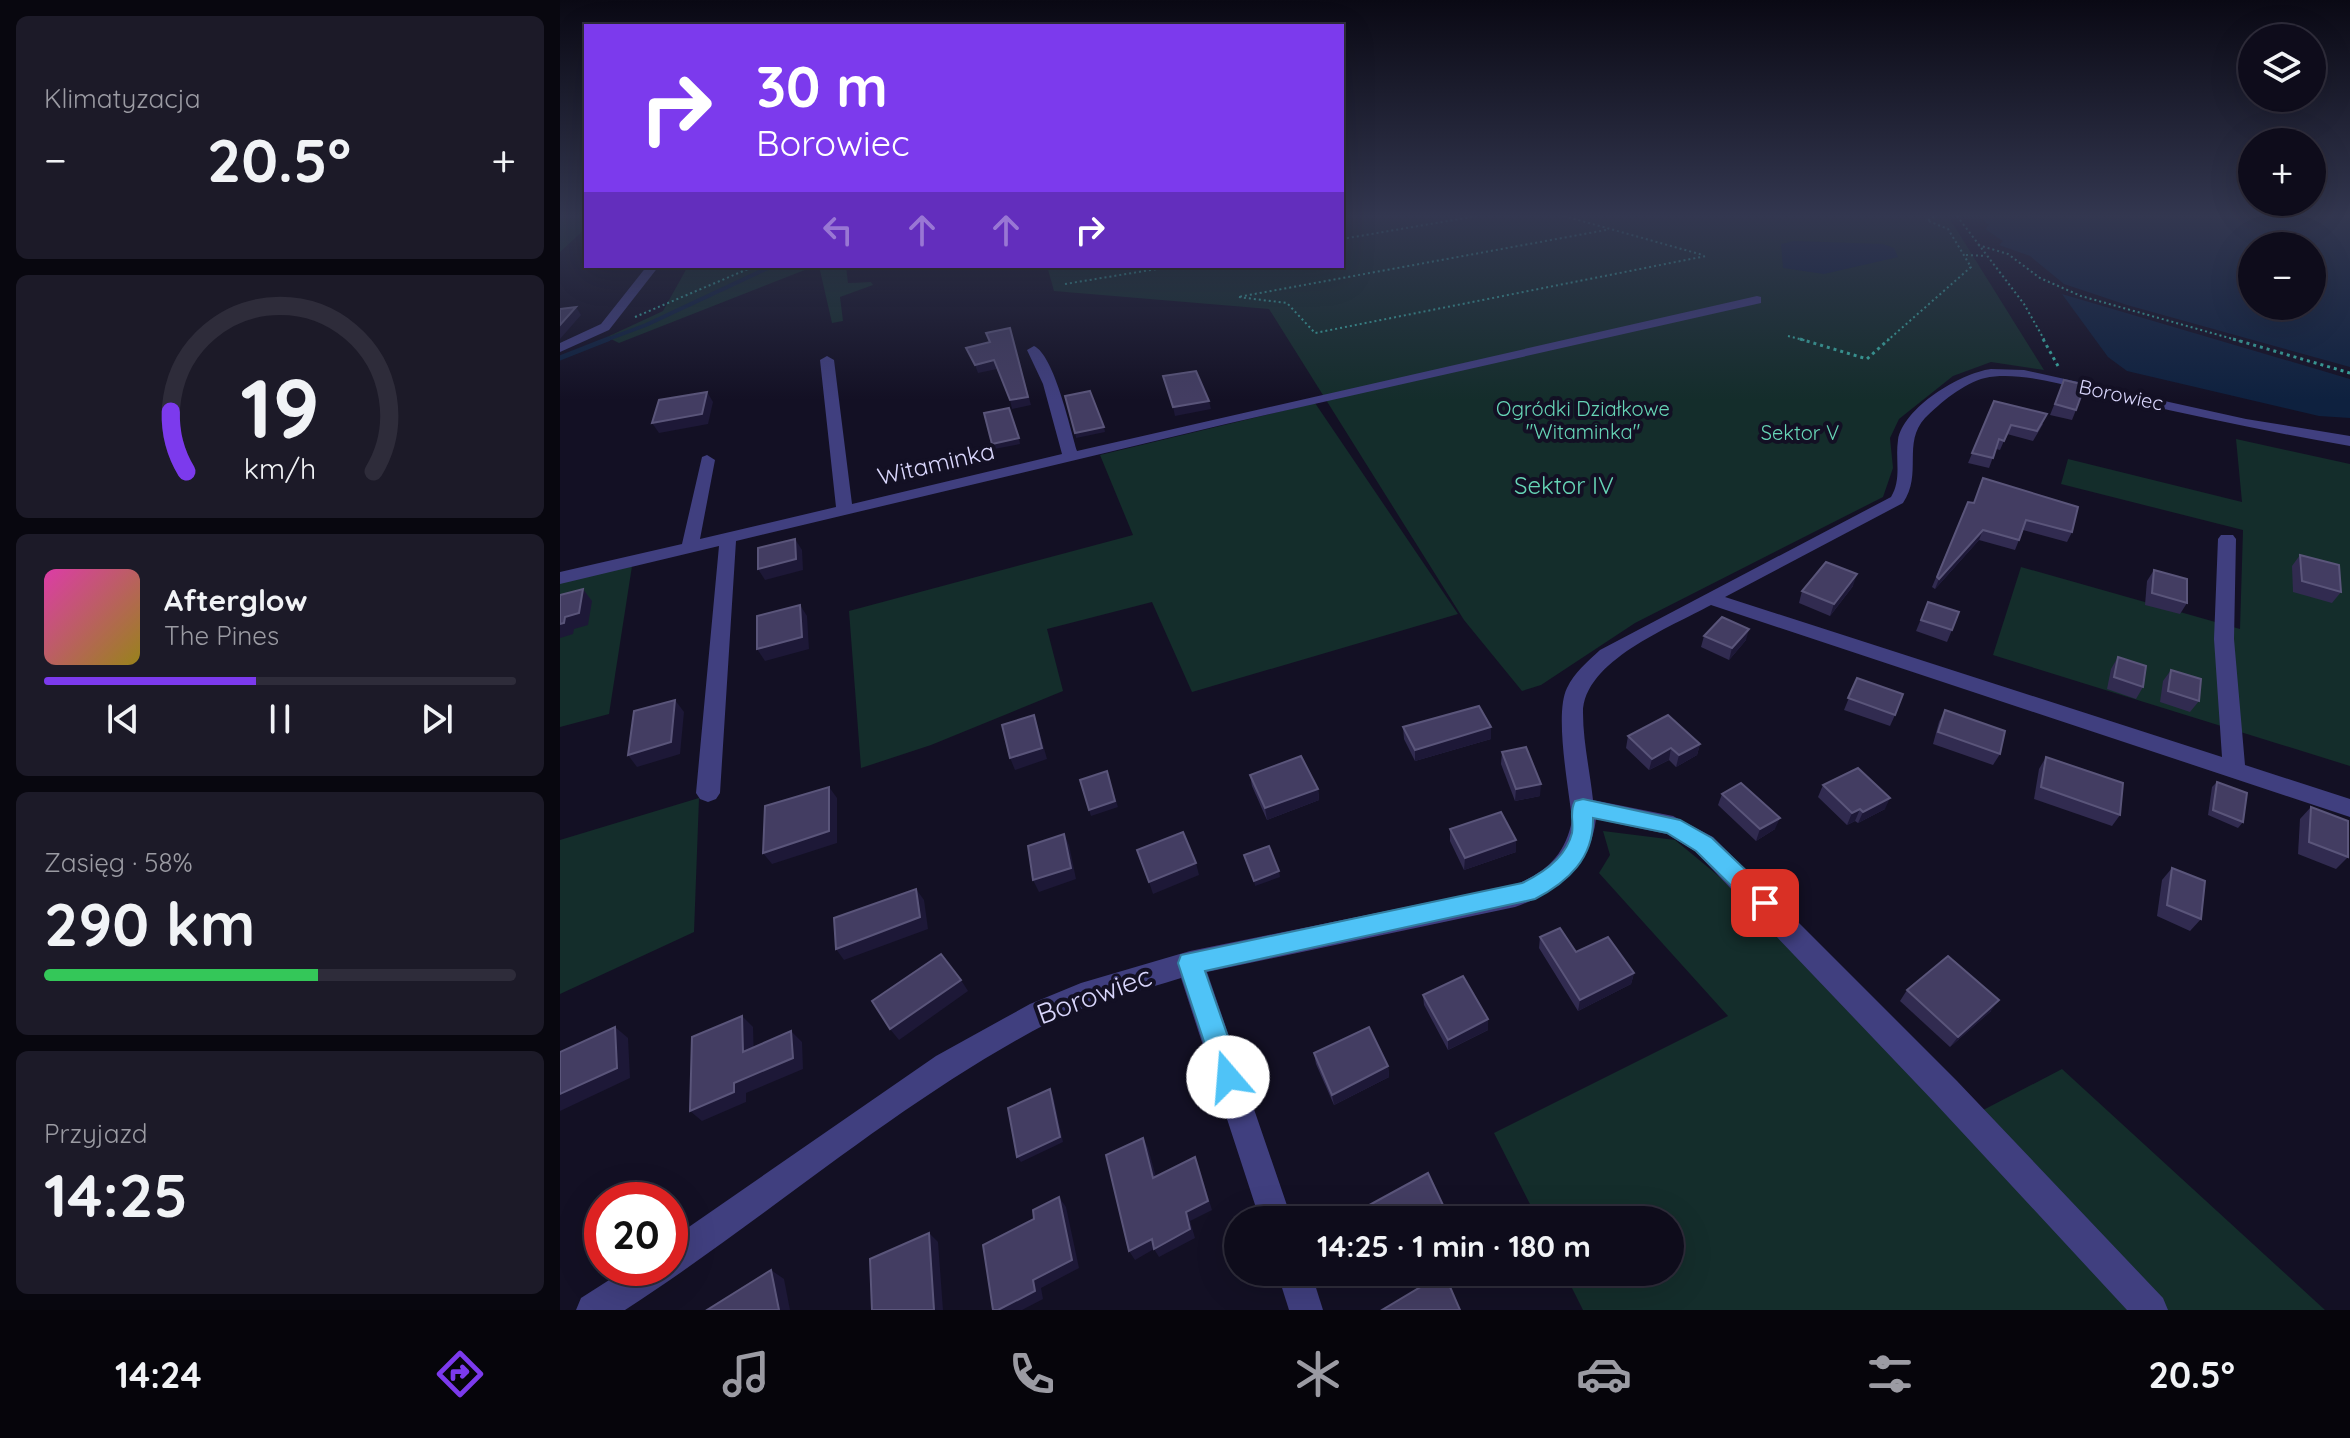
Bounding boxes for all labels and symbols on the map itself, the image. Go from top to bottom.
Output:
street label: Borowiec [2077,373,2165,416]
park label: Ogródki Działkowe "Witaminka" [1496,396,1670,444]
park label: Sektor V [1761,420,1839,445]
street label: Witaminka [874,435,997,491]
park label: Sektor IV [1514,470,1614,500]
pin [1731,869,1799,937]
street label: Borowiec [1032,958,1156,1031]
position arrow [1186,1035,1270,1119]
speed limit sign: 20 [584,1182,688,1286]

